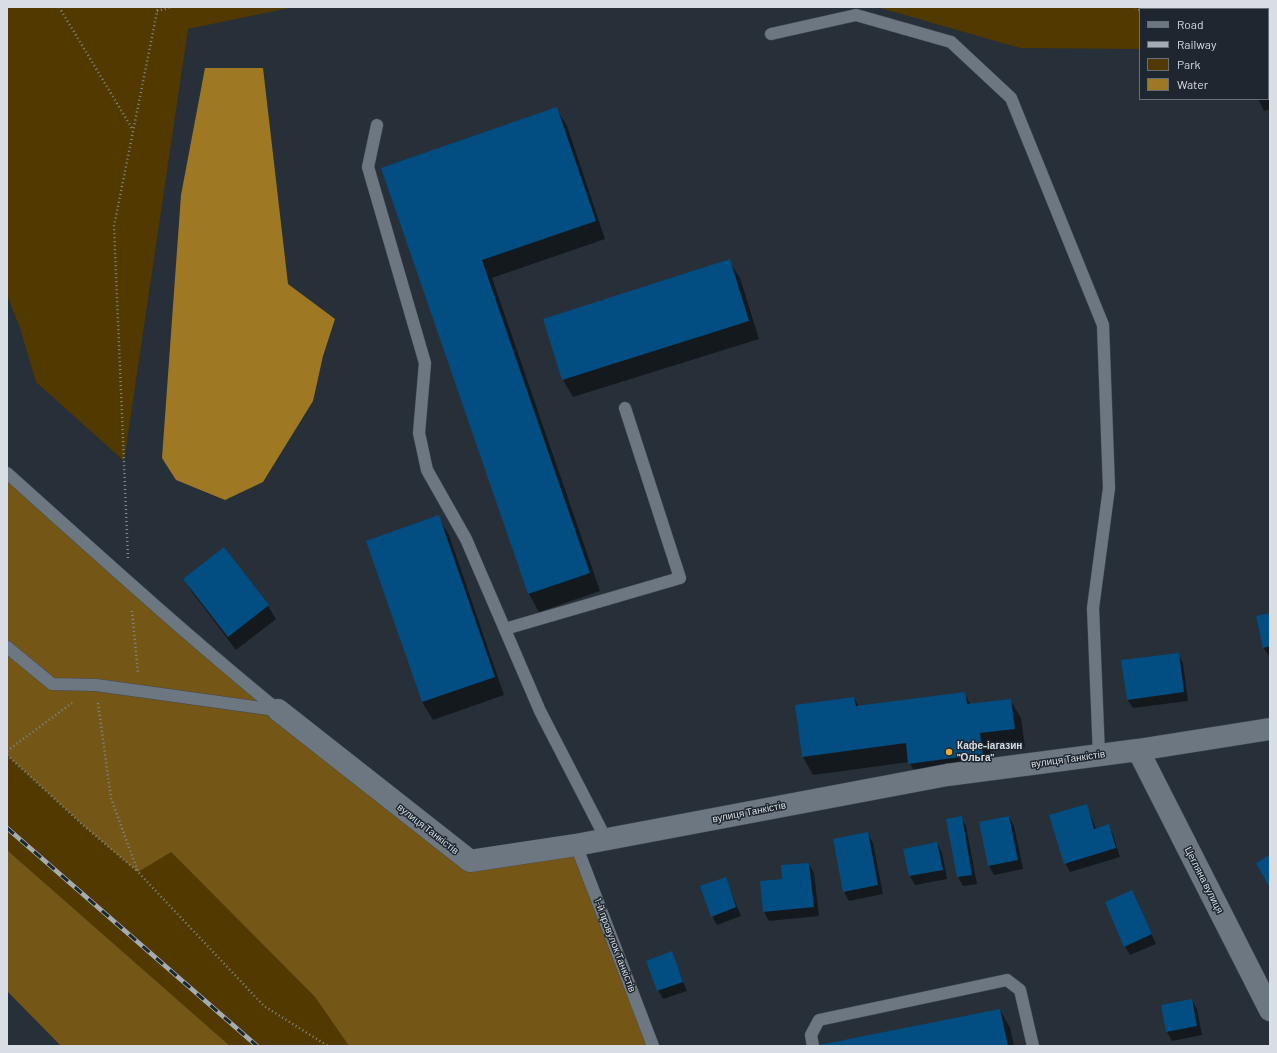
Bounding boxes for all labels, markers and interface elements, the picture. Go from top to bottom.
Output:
legend [1139,8,1269,100]
text: Road [1177,17,1204,31]
text: Railway [1177,37,1216,51]
text: Park [1177,57,1201,71]
text: Water [1177,77,1208,91]
place label: Кафе-іагазин "Ольга" [957,740,1022,764]
marker: Кафе-іагазин "Ольга" [944,747,954,757]
street label: вулиця Танкістів [1030,748,1106,770]
street label: вулиця Танкістів [711,799,787,825]
street label: вулиця Танкістів [395,801,461,857]
street label: Цегляна вулиця [1182,845,1226,915]
street label: 1-й провулок Танкістів [592,896,638,994]

